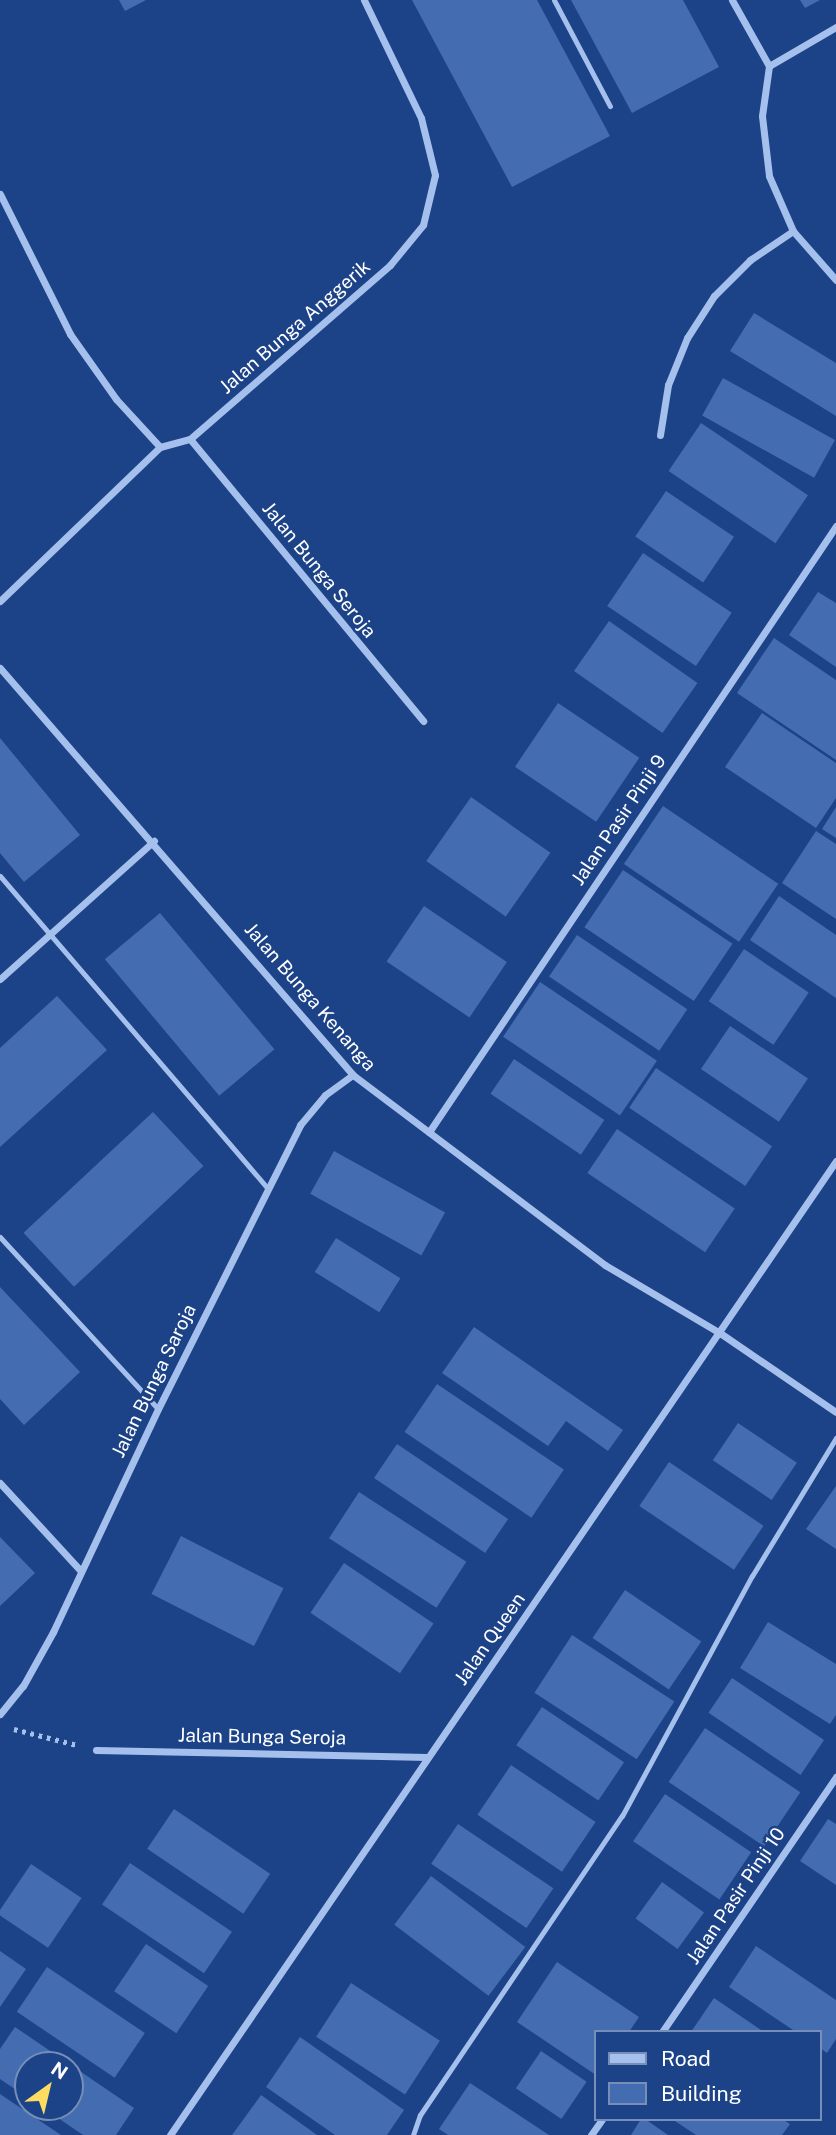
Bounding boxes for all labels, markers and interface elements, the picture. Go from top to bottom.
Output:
street label: Jalan Bunga Anggerik [215,255,375,399]
street label: Jalan Bunga Seroja [257,497,381,643]
street label: Jalan Pasir Pinji 9 [567,750,671,890]
street label: Jalan Bunga Kenanga [239,918,381,1076]
street label: Jalan Bunga Saroja [107,1301,201,1461]
street label: Jalan Queen [450,1588,530,1690]
street label: Jalan Bunga Seroja [178,1724,346,1750]
street label: Jalan Pasir Pinji 10 [682,1823,790,1969]
legend [594,2030,822,2121]
text: Road [661,2046,711,2071]
north arrow [14,2051,84,2121]
text: N [47,2057,72,2084]
text: Building [661,2081,742,2106]

